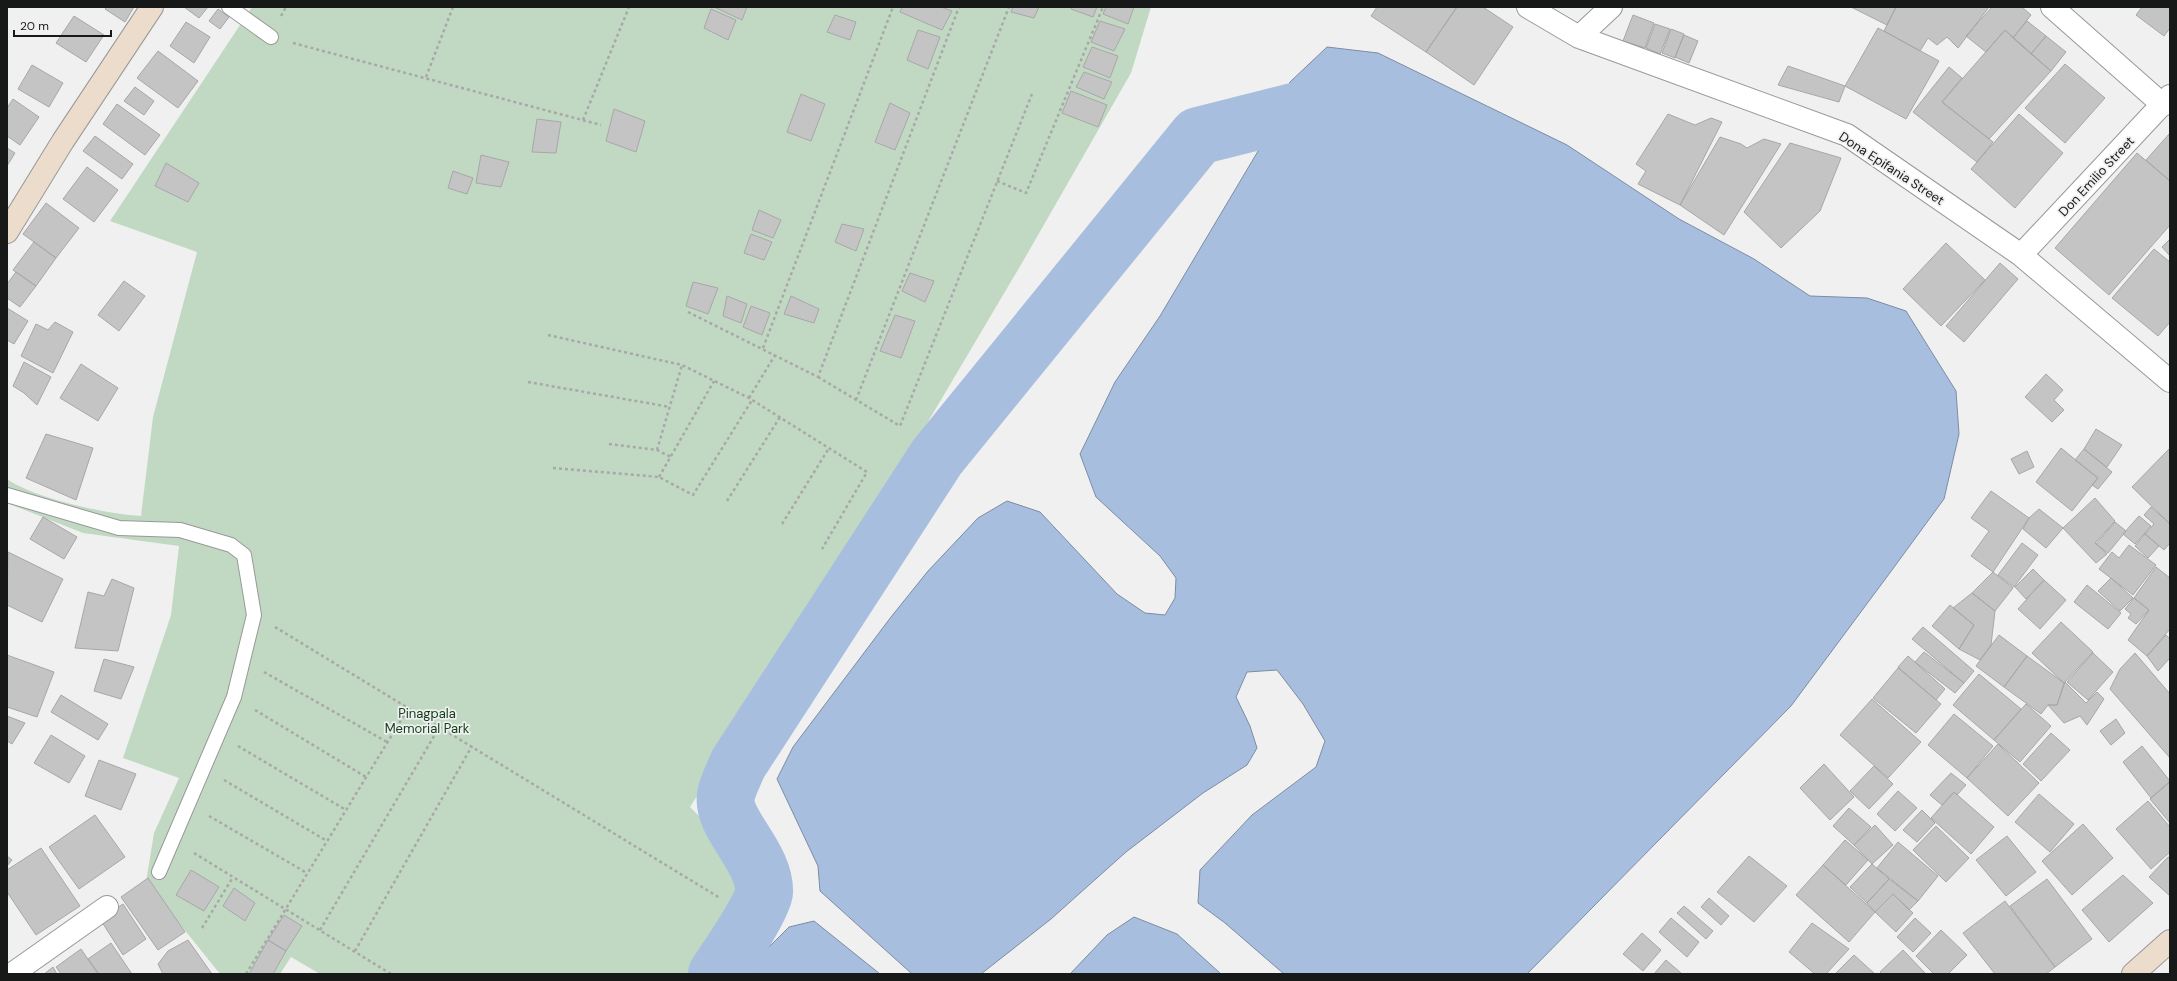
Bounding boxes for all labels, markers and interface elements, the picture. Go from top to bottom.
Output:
scale bar [14,12,111,38]
text: 20 m [20,18,49,34]
street label: Dona Epifania Street [1836,128,1948,209]
street label: Don Emilio Street [2055,133,2138,220]
park label: Pinagpala Memorial Park [385,705,470,737]

